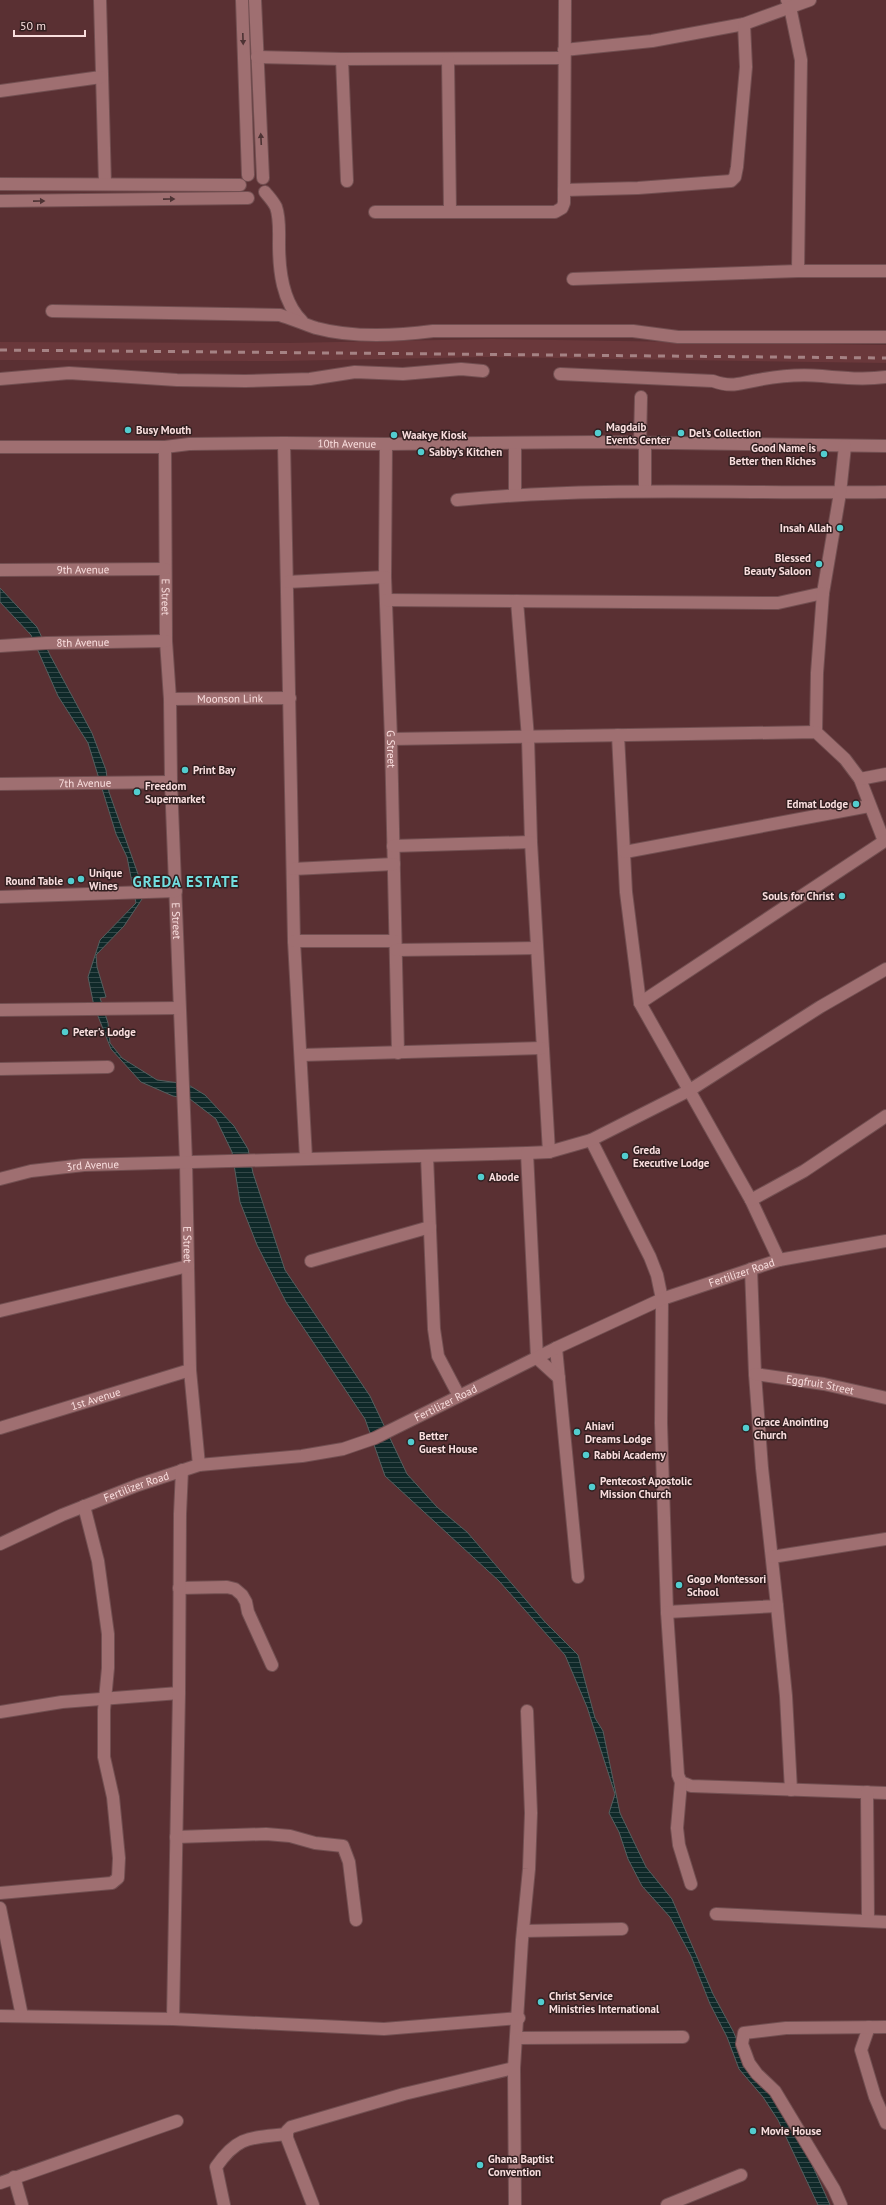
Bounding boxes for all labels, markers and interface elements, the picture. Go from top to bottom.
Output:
scale bar [14,12,85,38]
text: 50 m [20,18,46,33]
one-way arrow [240,33,247,45]
one-way arrow [258,133,265,145]
one-way arrow [163,196,176,202]
one-way arrow [33,198,46,204]
place label: Magdaib Events Center [606,420,670,447]
place label: Busy Mouth [136,423,191,437]
marker: Busy Mouth [123,425,133,435]
place label: Del’s Collection [689,426,761,440]
place label: Waakye Kiosk [402,428,467,442]
marker: Magdaib Events Center [593,428,603,438]
marker: Del’s Collection [676,428,686,438]
marker: Waakye Kiosk [389,430,399,440]
street label: 10th Avenue [317,436,377,451]
place label: Good Name is Better then Riches [729,441,816,468]
place label: Sabby’s Kitchen [429,445,502,459]
marker: Sabby’s Kitchen [416,447,426,457]
marker: Good Name is Better then Riches [819,449,829,459]
place label: Insah Allah [780,521,832,535]
marker: Insah Allah [835,523,845,533]
place label: Blessed Beauty Saloon [744,551,811,578]
marker: Blessed Beauty Saloon [814,559,824,569]
street label: 9th Avenue [57,562,110,577]
street label: E Street [159,578,173,616]
street label: 8th Avenue [56,635,110,650]
street label: Moonson Link [197,691,264,706]
street label: G Street [384,730,399,768]
place label: Print Bay [193,763,236,777]
marker: Print Bay [180,765,190,775]
street label: 7th Avenue [59,776,112,790]
place label: Freedom Supermarket [145,779,205,806]
marker: Freedom Supermarket [132,787,142,797]
place label: Edmat Lodge [787,797,848,811]
marker: Edmat Lodge [851,799,861,809]
place label: Unique Wines [89,866,123,893]
district label: GREDA ESTATE [133,872,239,891]
place label: Round Table [6,874,63,888]
marker: Unique Wines [76,874,86,884]
marker: Round Table [66,876,76,886]
place label: Souls for Christ [762,889,834,903]
marker: Souls for Christ [837,891,847,901]
street label: E Street [169,902,184,940]
place label: Peter's Lodge [73,1025,136,1039]
marker: Peter's Lodge [60,1027,70,1037]
place label: Greda Executive Lodge [633,1143,710,1170]
marker: Greda Executive Lodge [620,1151,630,1161]
street label: 3rd Avenue [66,1157,120,1174]
place label: Abode [489,1170,519,1184]
marker: Abode [476,1172,486,1182]
street label: E Street [180,1226,195,1263]
street label: Fertilizer Road [707,1255,776,1290]
street label: Eggfruit Street [785,1372,856,1398]
street label: Fertilizer Road [412,1381,479,1424]
street label: 1st Avenue [69,1384,123,1413]
place label: Grace Anointing Church [754,1415,829,1442]
place label: Ahiavi Dreams Lodge [585,1419,652,1446]
marker: Grace Anointing Church [741,1423,751,1433]
marker: Ahiavi Dreams Lodge [572,1427,582,1437]
place label: Better Guest House [419,1429,478,1456]
marker: Better Guest House [406,1437,416,1447]
place label: Rabbi Academy [594,1448,666,1462]
marker: Rabbi Academy [581,1450,591,1460]
street label: Fertilizer Road [102,1468,171,1505]
place label: Pentecost Apostolic Mission Church [600,1474,692,1501]
marker: Pentecost Apostolic Mission Church [587,1482,597,1492]
place label: Gogo Montessori School [687,1572,766,1599]
marker: Gogo Montessori School [674,1580,684,1590]
place label: Christ Service Ministries International [549,1989,660,2016]
marker: Christ Service Ministries International [536,1997,546,2007]
place label: Movie House [761,2124,822,2138]
marker: Movie House [748,2126,758,2136]
place label: Ghana Baptist Convention [488,2152,554,2179]
marker: Ghana Baptist Convention [475,2160,485,2170]

